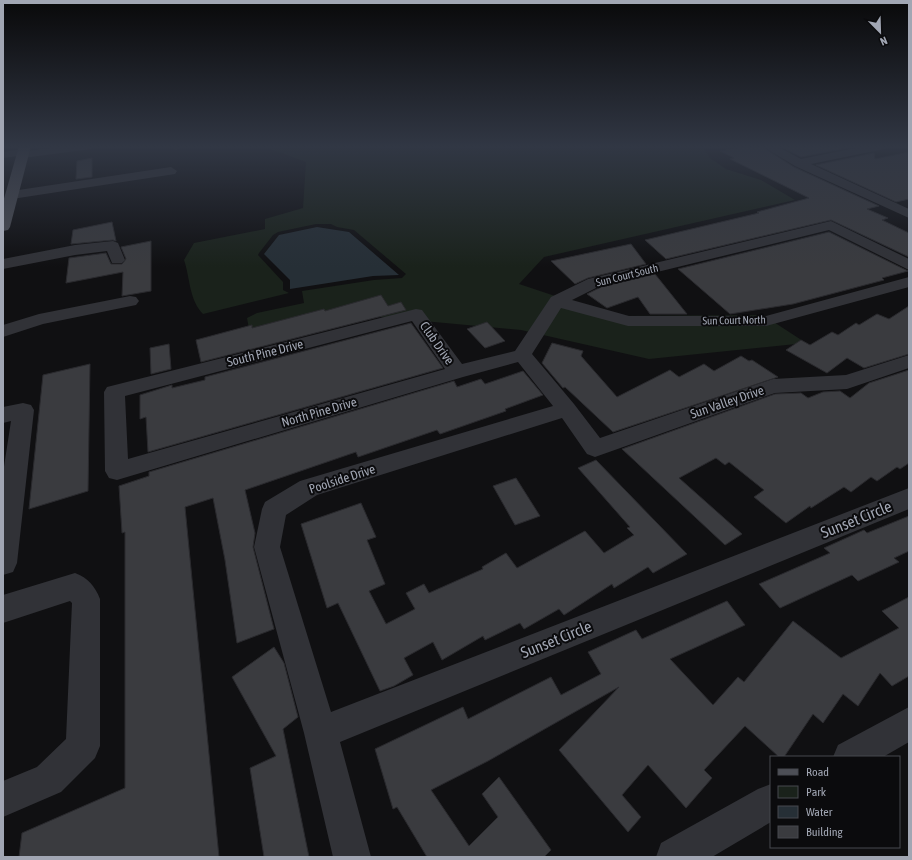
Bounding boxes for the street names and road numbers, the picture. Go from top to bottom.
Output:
street label: Sun Court South [595,261,659,289]
street label: Sun Court North [702,313,766,327]
street label: Club Drive [417,319,457,367]
street label: South Pine Drive [225,336,305,370]
street label: Sun Valley Drive [688,382,766,422]
street label: North Pine Drive [280,394,358,430]
street label: Poolside Drive [307,461,377,497]
street label: Sunset Circle [818,497,894,541]
street label: Sunset Circle [518,617,594,661]

